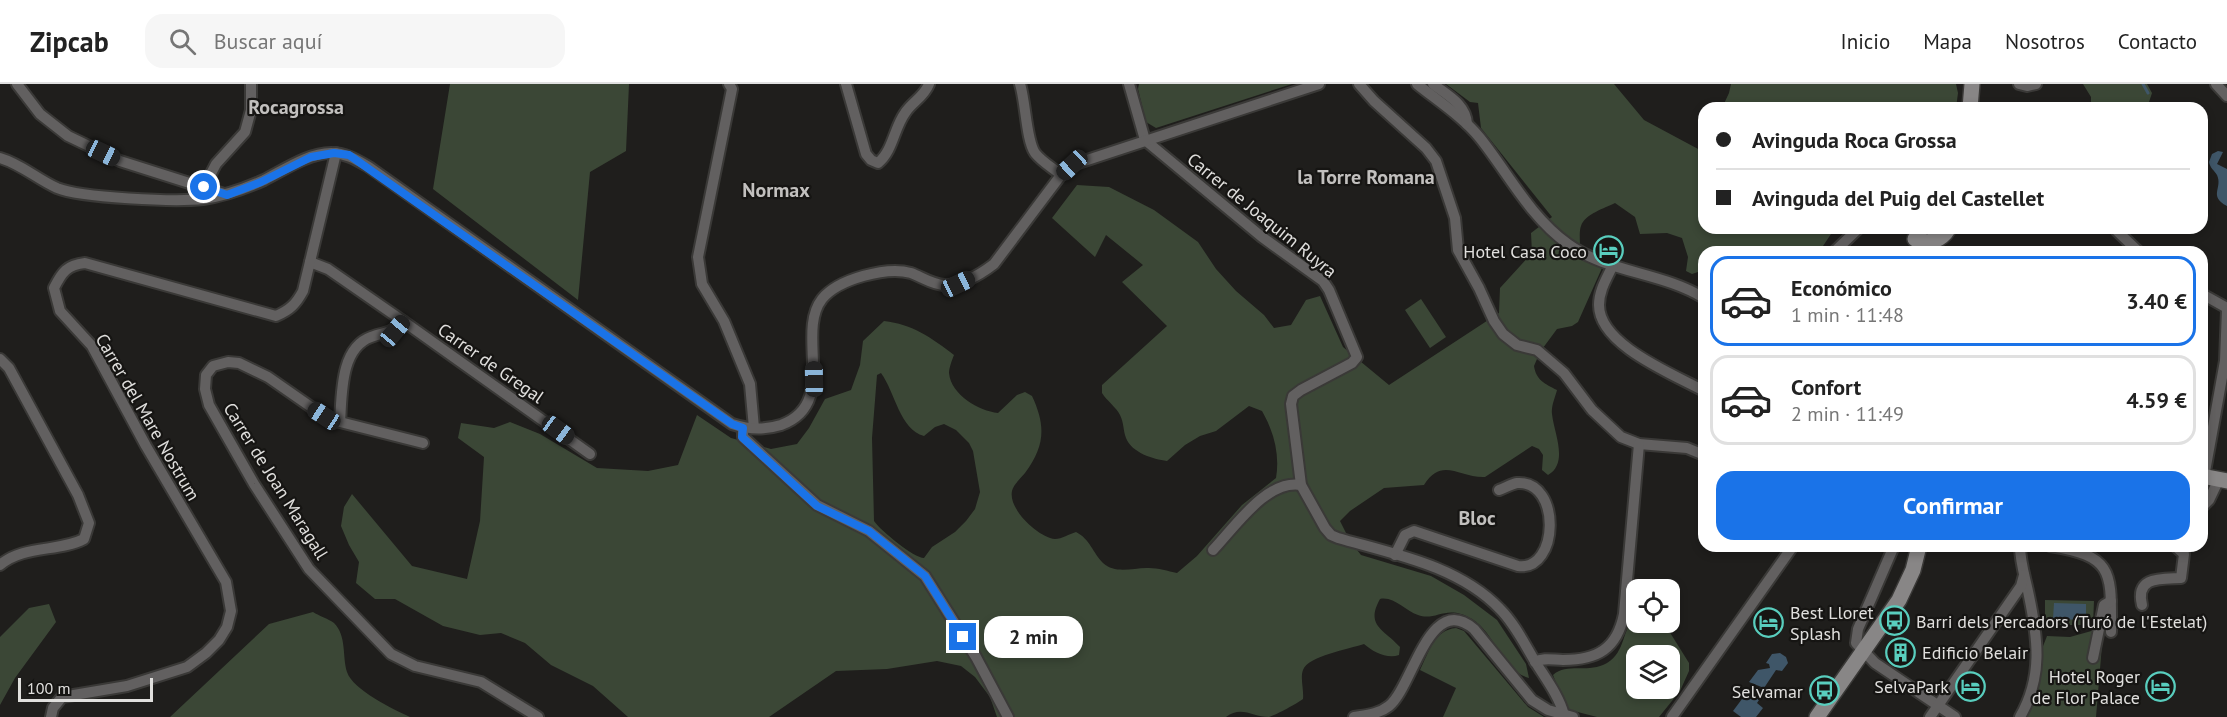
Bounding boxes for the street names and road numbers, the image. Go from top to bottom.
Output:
street label: Carrer de Joaquim Ruyra [1183,148,1341,282]
street label: Carrer de Gregal [433,318,549,409]
street label: Carrer del Mare Nostrum [91,329,205,505]
street label: Carrer de Joan Maragall [218,398,334,564]

